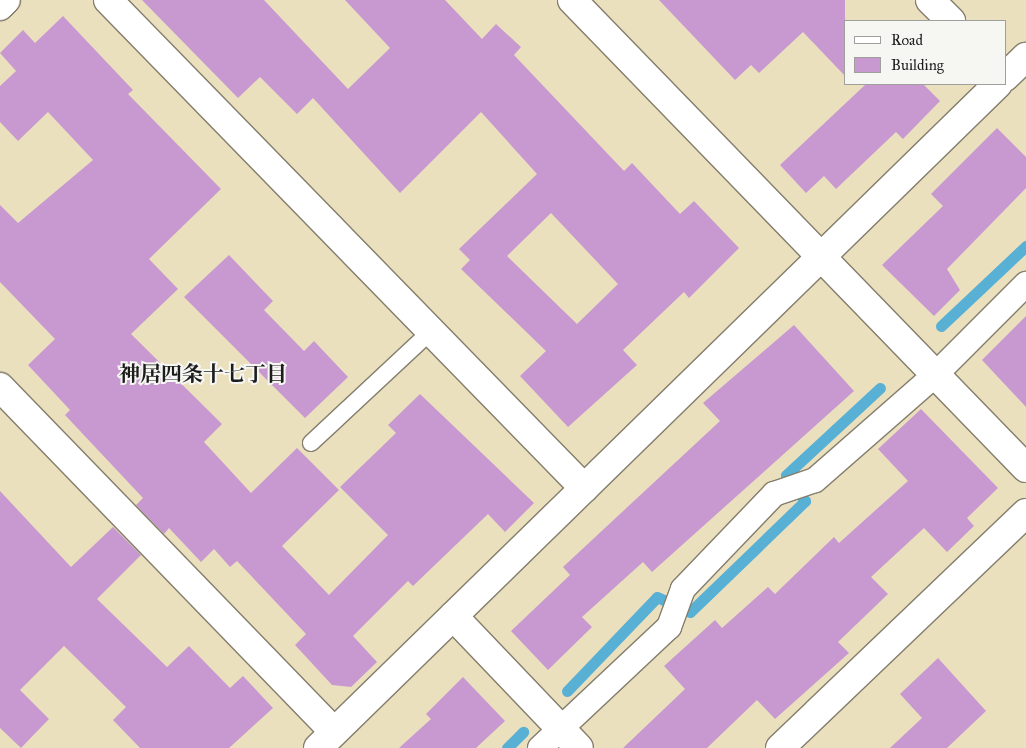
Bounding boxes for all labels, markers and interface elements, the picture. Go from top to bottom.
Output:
legend [844,20,1006,85]
text: Road [891,31,923,49]
text: Building [891,56,944,74]
district label: 神居四条十七丁目 [119,361,287,387]

